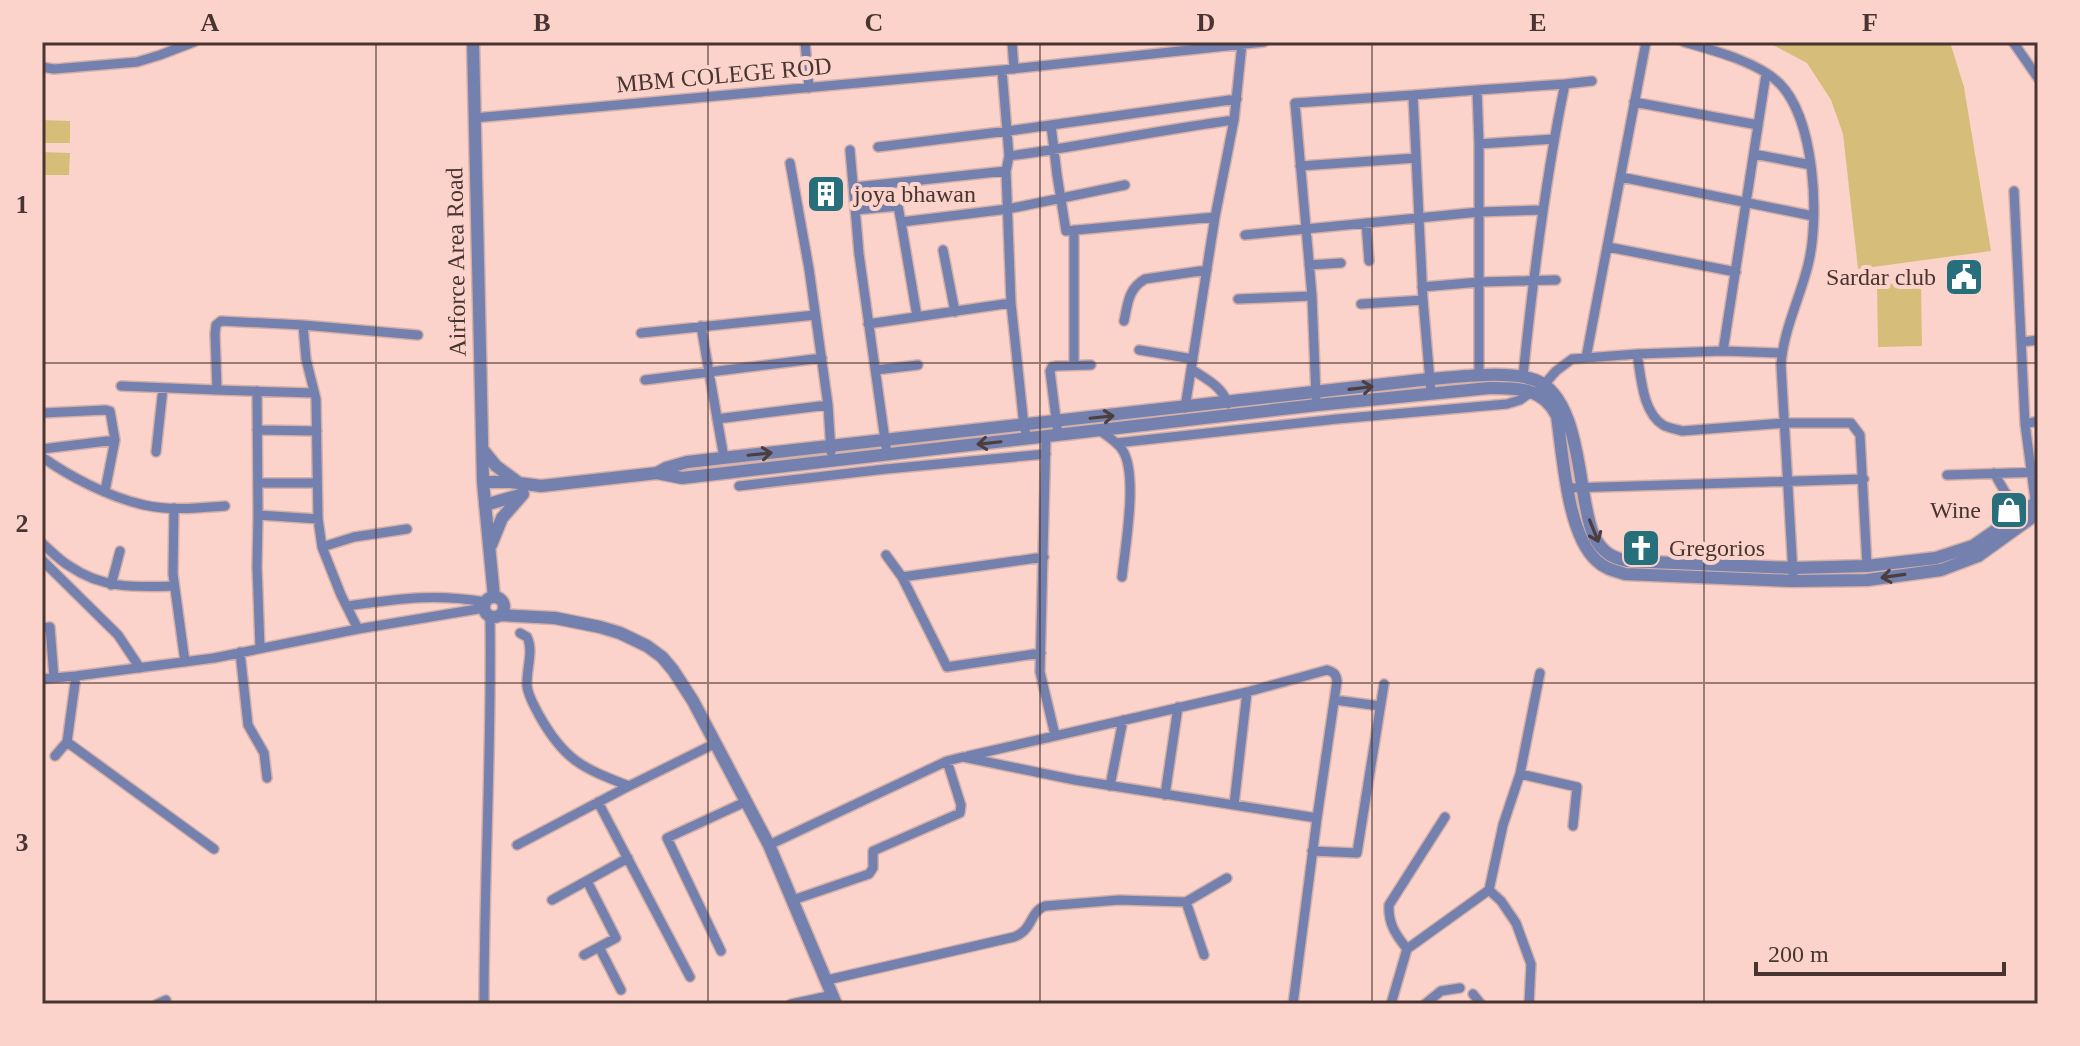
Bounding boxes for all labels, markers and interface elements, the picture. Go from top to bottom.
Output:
text: A [201,8,220,37]
text: B [533,8,551,37]
text: C [865,8,883,37]
text: D [1197,8,1215,37]
text: E [1529,8,1547,37]
text: F [1862,8,1878,37]
street label: MBM COLEGE ROD [615,53,833,97]
street label: Airforce Area Road [441,167,471,357]
building icon: joya bhawan [805,173,847,215]
place label: joya bhawan [853,181,976,207]
text: 1 [16,190,29,219]
public building icon: Sardar club [1943,256,1985,298]
place label: Sardar club [1826,264,1936,290]
one-way arrow [1347,380,1374,395]
one-way arrow [1088,409,1115,424]
one-way arrow [976,435,1003,450]
one-way arrow [747,447,773,462]
shop icon: Wine [1988,489,2030,531]
place label: Wine [1930,497,1981,523]
text: 2 [16,509,29,538]
one-way arrow [1587,518,1602,543]
church icon: Gregorios [1620,527,1662,569]
place label: Gregorios [1669,535,1765,561]
one-way arrow [1880,569,1906,584]
text: 3 [16,828,29,857]
scale bar [1756,926,2004,976]
text: 200 m [1768,941,1829,967]

